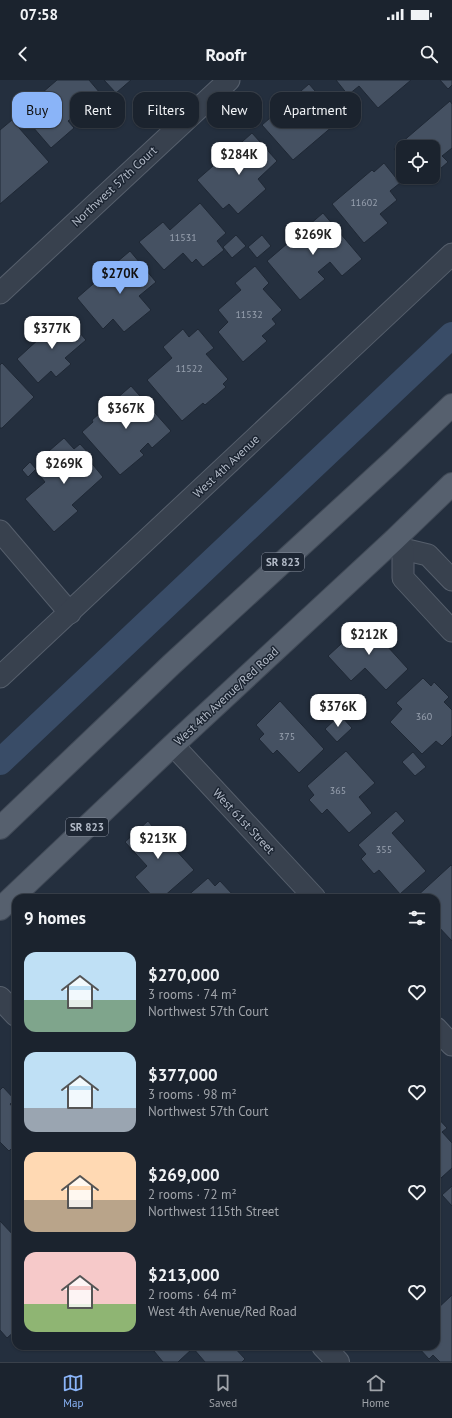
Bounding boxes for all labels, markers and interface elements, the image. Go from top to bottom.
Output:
text: 07:58 [20,5,58,24]
icon: back [12,43,34,65]
text: Roofr [205,43,247,66]
icon: search [418,43,440,65]
chip: Buy [12,92,62,128]
chip: Rent [70,92,125,128]
chip: Filters [133,92,199,128]
chip: New [207,92,262,128]
chip: Apartment [270,92,361,128]
map controls [396,140,440,184]
button: locate [396,140,440,184]
pin: $284K [211,142,267,176]
street label: Northwest 57th Court [68,143,160,229]
text: $284K [220,146,258,163]
house number: 11602 [350,196,378,209]
pin: $269K [285,222,341,256]
text: $269K [294,226,332,243]
house number: 11531 [169,231,197,244]
pin: $270K [92,261,148,295]
text: $270K [101,265,139,282]
house number: 11532 [235,308,263,321]
pin: $377K [24,316,80,350]
text: $377K [33,320,71,337]
house number: 11522 [175,362,203,375]
pin: $367K [98,396,154,430]
text: $367K [107,400,145,417]
street label: West 4th Avenue [190,431,262,501]
pin: $269K [36,451,92,485]
text: $269K [45,455,83,472]
road number: SR 823 [262,553,304,571]
pin: $212K [341,622,397,656]
text: $212K [350,626,388,643]
street label: West 4th Avenue/Red Road [171,644,281,748]
pin: $376K [310,694,366,728]
text: $376K [319,698,357,715]
house number: 360 [416,710,433,723]
house number: 375 [279,730,295,743]
house number: 365 [330,784,346,797]
street label: West 61st Street [210,785,278,857]
road number: SR 823 [66,818,108,836]
pin: $213K [130,826,186,860]
text: $213K [139,830,177,847]
house number: 355 [376,843,392,856]
text: 9 homes [24,907,86,929]
icon: filters [406,907,428,929]
text: $270,000 [148,964,220,986]
icon: home [56,968,104,1016]
icon: heart [406,981,428,1003]
text: 3 rooms · 74 m² [148,986,237,1003]
text: Northwest 57th Court [148,1003,268,1020]
text: $377,000 [148,1064,218,1086]
icon: home [56,1068,104,1116]
icon: heart [406,1081,428,1103]
text: 3 rooms · 98 m² [148,1086,237,1103]
text: Northwest 57th Court [148,1103,268,1120]
text: $269,000 [148,1164,220,1186]
icon: home [56,1168,104,1216]
icon: heart [406,1181,428,1203]
text: 2 rooms · 72 m² [148,1186,237,1203]
text: Northwest 115th Street [148,1203,279,1220]
text: $213,000 [148,1264,220,1286]
icon: home [56,1268,104,1316]
icon: heart [406,1281,428,1303]
text: 2 rooms · 64 m² [148,1286,237,1303]
text: West 4th Avenue/Red Road [148,1303,297,1320]
tab: Map [62,1372,84,1410]
tab: Saved [209,1372,237,1410]
tab: Home [362,1372,390,1410]

